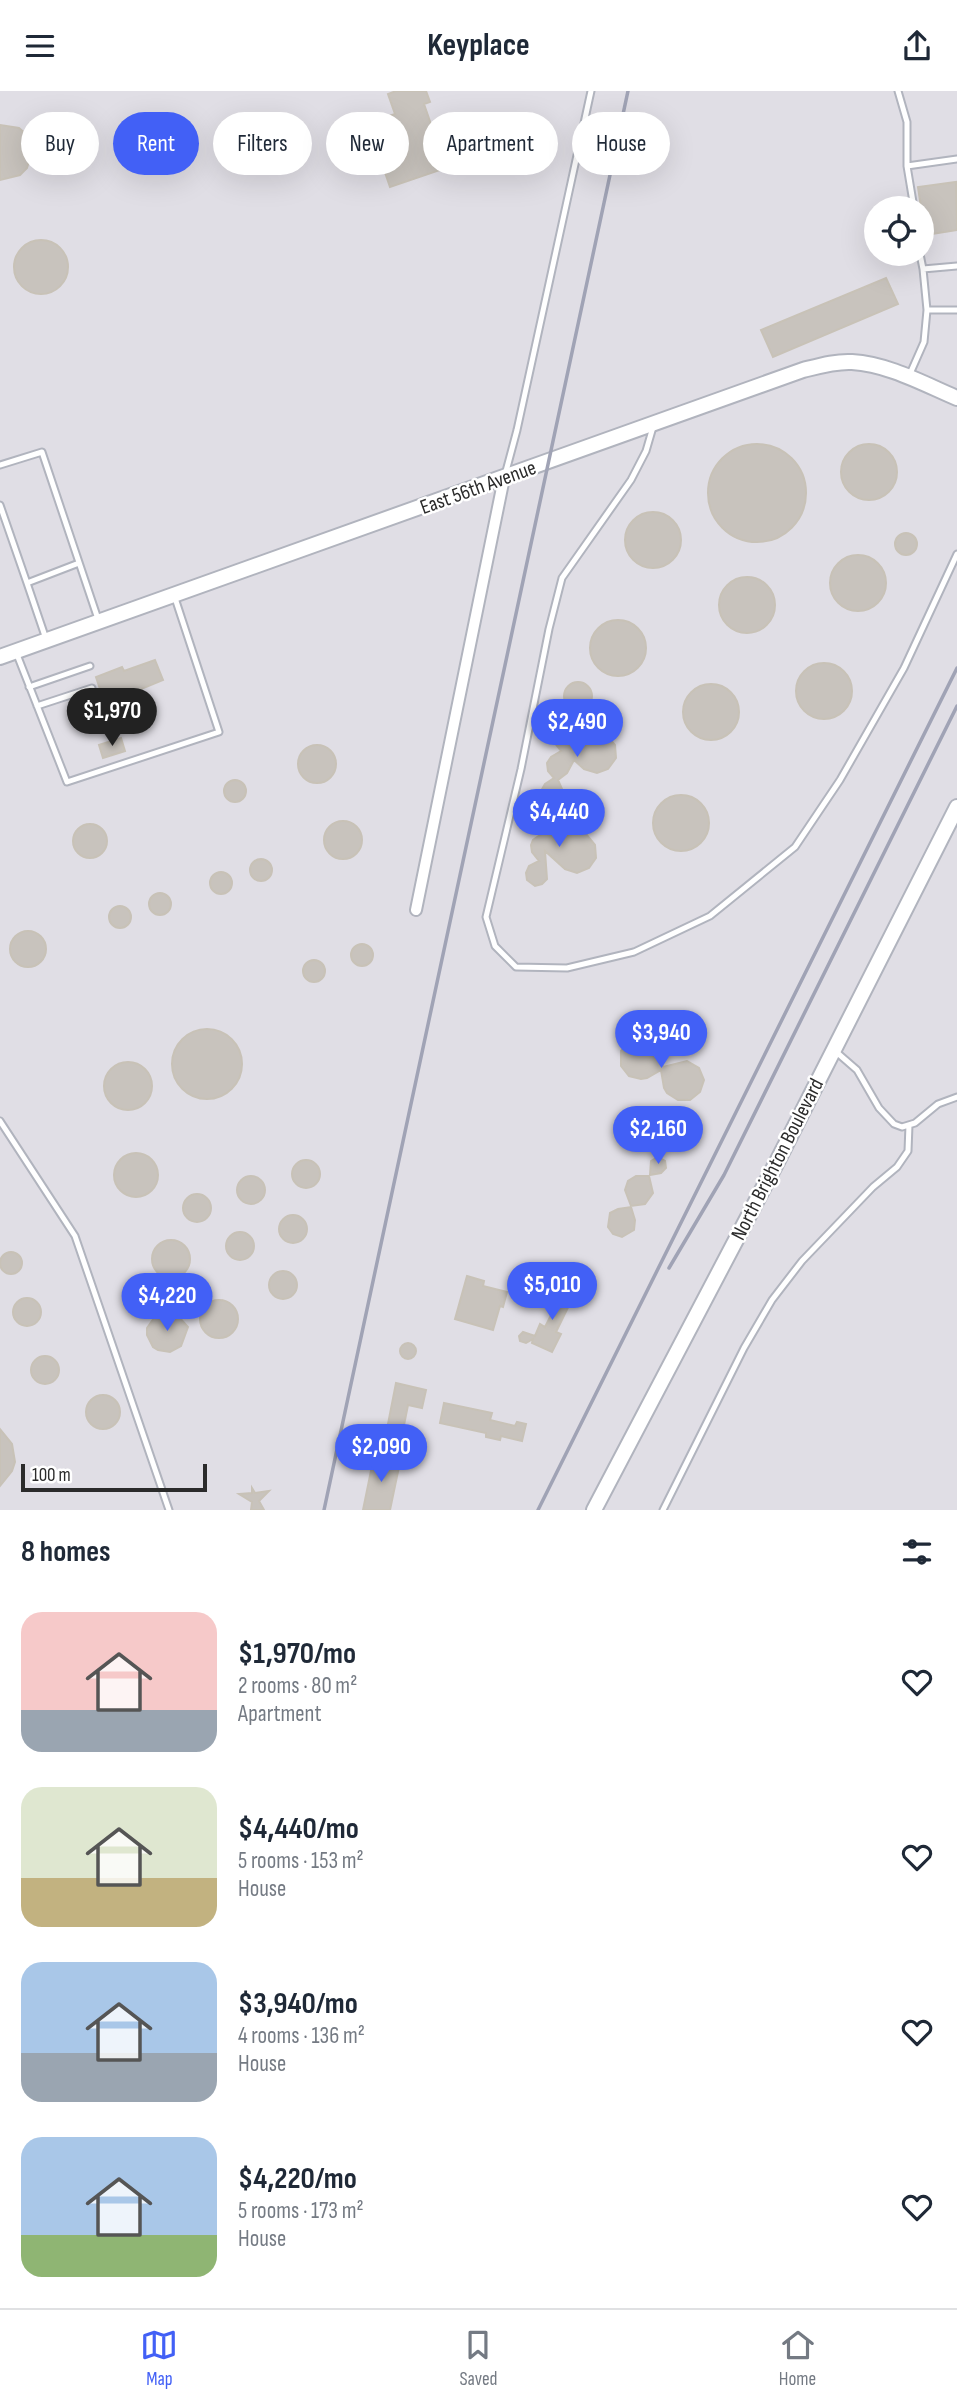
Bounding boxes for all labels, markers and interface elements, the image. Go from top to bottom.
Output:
text: Keyplace [427,26,530,65]
icon: menu [21,27,59,65]
icon: share [898,27,936,65]
chip: Buy [21,112,99,175]
chip: Rent [113,112,199,175]
chip: Filters [213,112,312,175]
chip: New [326,112,409,175]
chip: Apartment [423,112,558,175]
chip: House [572,112,670,175]
map controls [864,196,934,266]
button: locate [864,196,934,266]
street label: East 56th Avenue [417,455,539,520]
pin: $1,970 [55,689,169,748]
text: $1,970 [83,697,141,725]
pin: $2,490 [520,699,634,759]
text: $2,490 [547,708,607,736]
pin: $4,440 [502,789,616,849]
text: $4,440 [529,798,589,826]
pin: $3,940 [604,1011,718,1070]
text: $3,940 [631,1019,691,1047]
street label: North Brighton Boulevard [726,1074,829,1244]
pin: $2,160 [601,1107,715,1166]
text: $2,160 [629,1115,687,1143]
pin: $5,010 [495,1263,609,1322]
text: $5,010 [523,1271,581,1299]
pin: $4,220 [110,1273,224,1333]
text: $4,220 [138,1282,196,1310]
pin: $2,090 [324,1425,438,1484]
text: $2,090 [351,1433,411,1461]
scale bar [21,1461,206,1493]
text: 100 m [32,1464,71,1487]
icon: filters [898,1533,936,1571]
text: 8 homes [21,1534,110,1570]
text: $1,970/mo [238,1636,356,1672]
icon: home [77,1640,161,1724]
icon: heart [898,1663,936,1701]
text: 2 rooms · 80 m² [238,1672,357,1700]
text: Apartment [238,1700,322,1728]
text: $4,440/mo [238,1811,359,1847]
icon: home [77,1815,161,1899]
icon: heart [898,1838,936,1876]
text: 5 rooms · 153 m² [238,1847,364,1875]
text: House [238,1875,286,1903]
text: $3,940/mo [238,1986,358,2022]
icon: home [77,1990,161,2074]
icon: heart [898,2013,936,2051]
text: 4 rooms · 136 m² [238,2022,365,2050]
text: House [238,2050,286,2078]
text: $4,220/mo [238,2161,357,2197]
icon: home [77,2165,161,2249]
icon: heart [898,2188,936,2226]
text: 5 rooms · 173 m² [238,2197,364,2225]
text: House [238,2225,286,2253]
tab: Map [140,2326,178,2391]
tab: Saved [459,2326,498,2391]
tab: Home [779,2326,817,2391]

